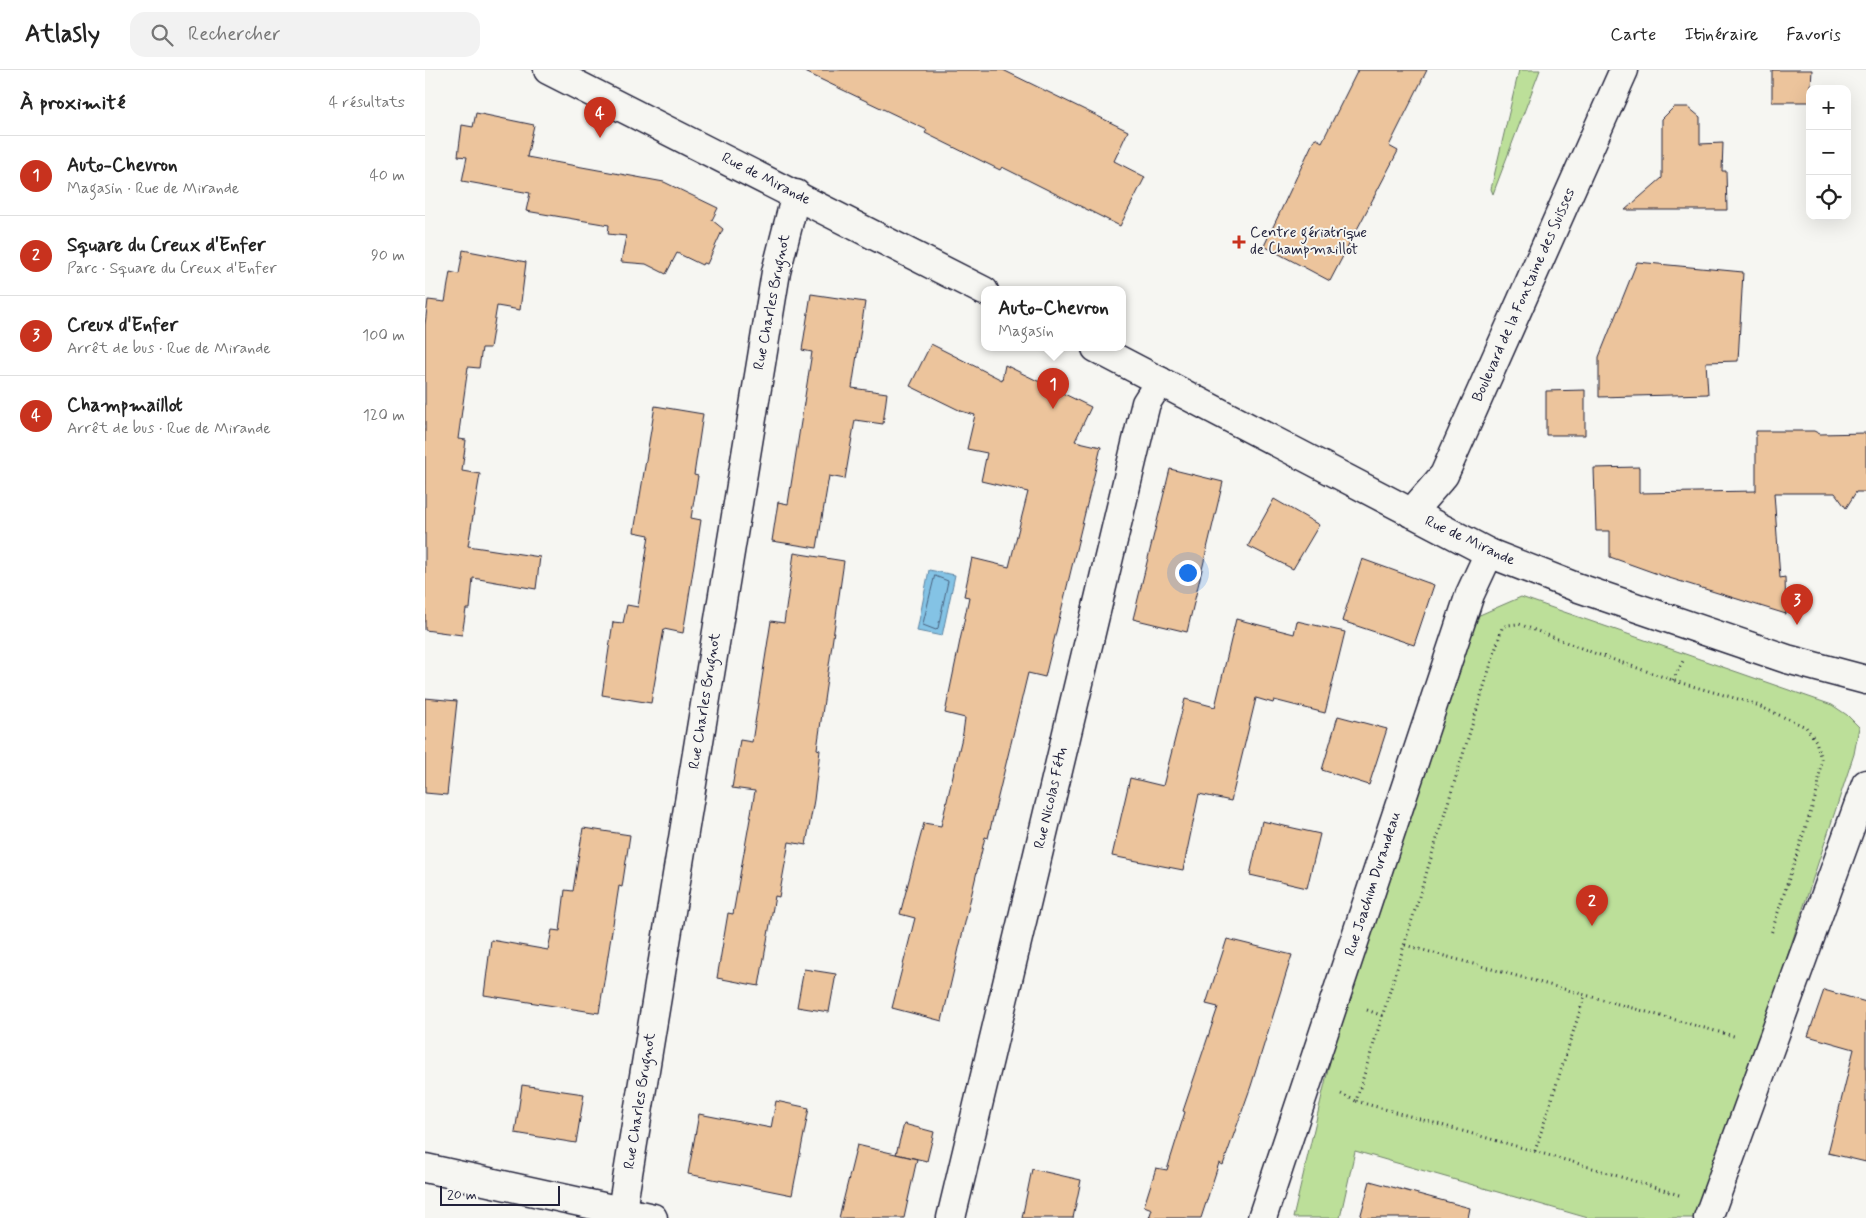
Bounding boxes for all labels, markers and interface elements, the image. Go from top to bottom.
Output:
search box [130,12,480,57]
text: Atlasly [25,19,100,50]
icon: search [148,21,176,49]
text: Rechercher [188,22,280,47]
text: Carte [1610,23,1656,47]
text: Itinéraire [1684,23,1758,47]
text: Favoris [1786,23,1841,47]
map controls [1806,85,1851,220]
button: + [1806,85,1851,130]
text: À proximité [20,89,126,117]
text: 4 résultats [329,92,405,113]
pin: 4 [584,97,616,138]
button: − [1806,130,1851,175]
street label: Rue de Mirande [718,148,814,210]
text: Auto-Chevron [67,153,178,178]
text: 1 [32,165,40,186]
text: 40 m [369,165,405,186]
button: locate [1806,175,1851,220]
text: Magasin · Rue de Mirande [67,178,239,199]
street label: Boulevard de la Fontaine des Suisses [1468,185,1580,405]
place label: Centre gériatrique de Champmaillot [1250,223,1367,260]
street label: Rue Charles Brugnot [749,232,796,372]
text: Square du Creux d'Enfer [67,233,266,258]
marker: Centre gériatrique de Champmaillot [1232,235,1246,249]
text: 2 [32,245,40,266]
text: 90 m [371,245,405,266]
text: Parc · Square du Creux d'Enfer [67,258,277,279]
popup [981,286,1126,351]
text: Auto-Chevron [998,296,1109,321]
text: Creux d'Enfer [67,313,178,338]
text: Magasin [998,321,1054,342]
text: 3 [32,325,40,346]
text: 100 m [362,325,405,346]
text: Arrêt de bus · Rue de Mirande [67,338,271,359]
pin: 1 [1037,368,1069,409]
text: Champmaillot [67,393,183,418]
text: 4 [31,405,41,426]
text: 120 m [363,405,405,426]
text: Arrêt de bus · Rue de Mirande [67,418,271,439]
street label: Rue de Mirande [1422,511,1518,571]
your location [1175,560,1201,586]
pin: 3 [1781,584,1813,625]
street label: Rue Charles Brugnot [684,631,727,771]
street label: Rue Nicolas Fétu [1030,745,1073,851]
street label: Rue Joachim Durandeau [1340,809,1406,959]
pin: 2 [1576,885,1608,926]
street label: Rue Charles Brugnot [619,1031,662,1171]
scale bar [440,1183,560,1206]
text: 20 m [447,1186,477,1204]

